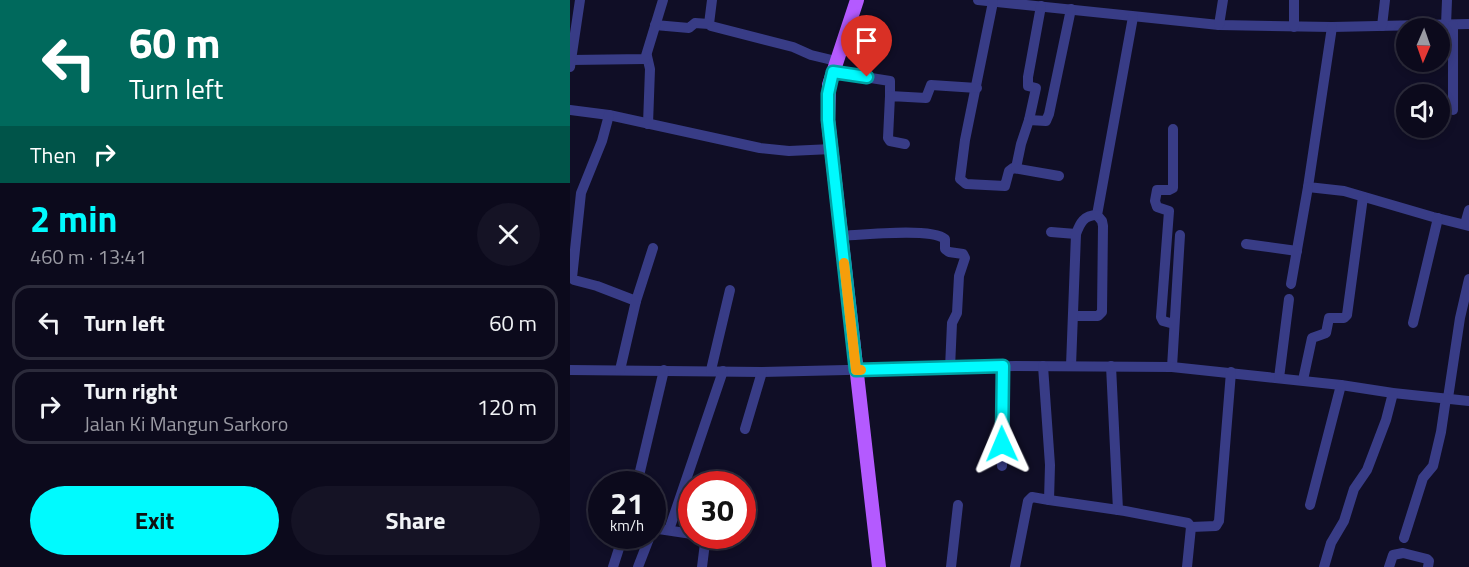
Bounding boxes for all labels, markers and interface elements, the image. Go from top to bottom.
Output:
text: 60 m [129,10,221,74]
pin [841,15,892,77]
north arrow [1396,18,1450,72]
map controls [1396,18,1450,138]
icon: left [30,24,108,102]
icon: arrive [850,24,883,57]
text: Turn left [129,68,223,109]
button: sound [1396,84,1450,138]
text: Then [30,138,76,172]
icon: right [88,138,121,171]
text: 2 min [30,191,117,246]
button: close [477,203,540,266]
text: 460 m · 13:41 [30,241,147,272]
icon: left [33,306,66,339]
text: Turn left [84,306,165,340]
text: 60 m [489,306,537,340]
text: Turn right [84,374,178,408]
icon: right [33,390,66,423]
text: 120 m [477,390,537,424]
text: Jalan Ki Mangun Sarkoro [84,408,288,439]
position arrow [970,412,1034,476]
speed limit sign: 30 [678,471,756,549]
text: 21 [610,480,644,526]
button: Exit [30,486,279,555]
button: Share [291,486,540,555]
text: km/h [610,514,644,537]

